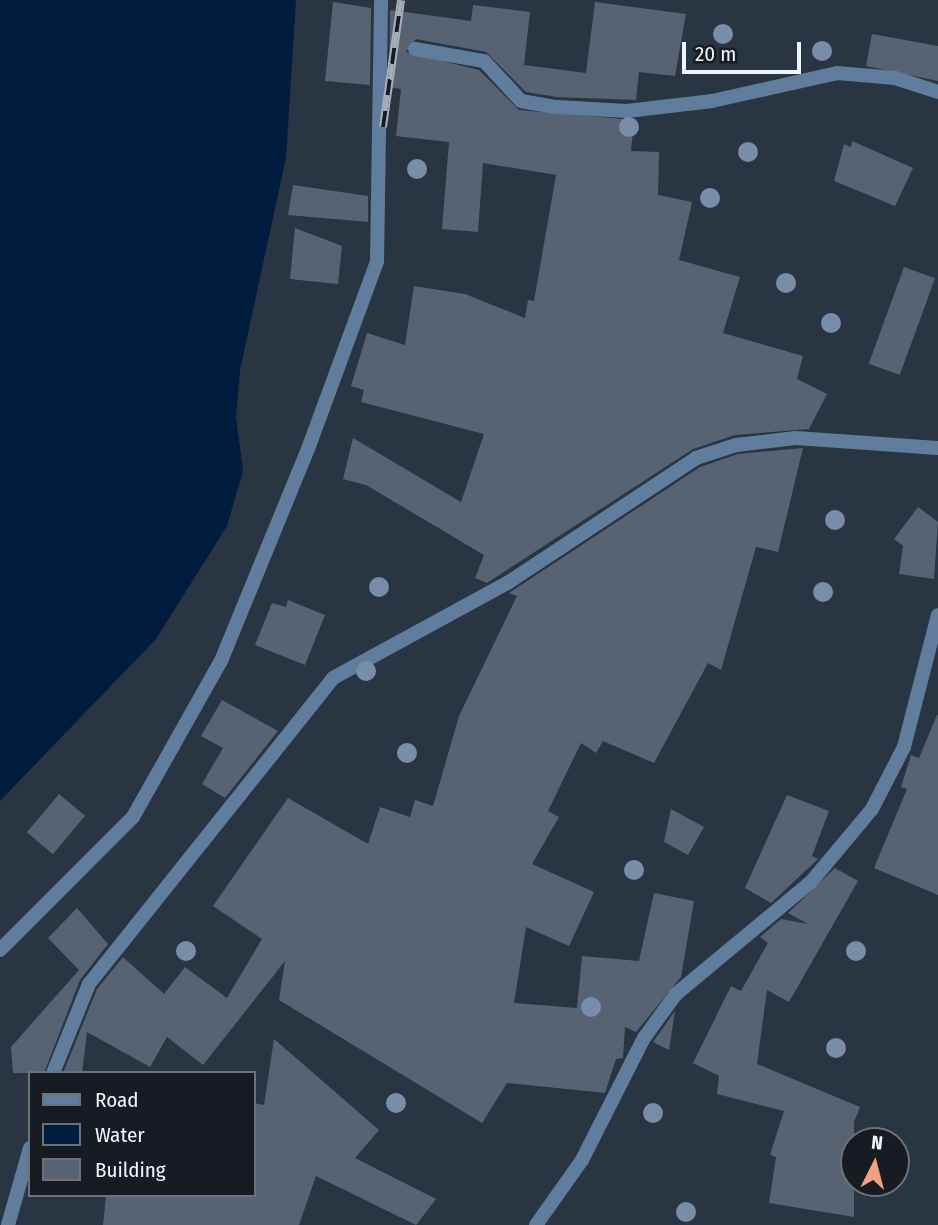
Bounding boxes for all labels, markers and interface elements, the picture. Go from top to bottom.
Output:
scale bar [686,28,805,72]
text: 20 m [695,41,736,67]
legend [28,1071,256,1197]
text: Road [95,1087,139,1113]
text: Water [95,1122,145,1148]
north arrow [840,1127,910,1197]
text: N [870,1131,884,1155]
text: Building [95,1157,166,1183]

